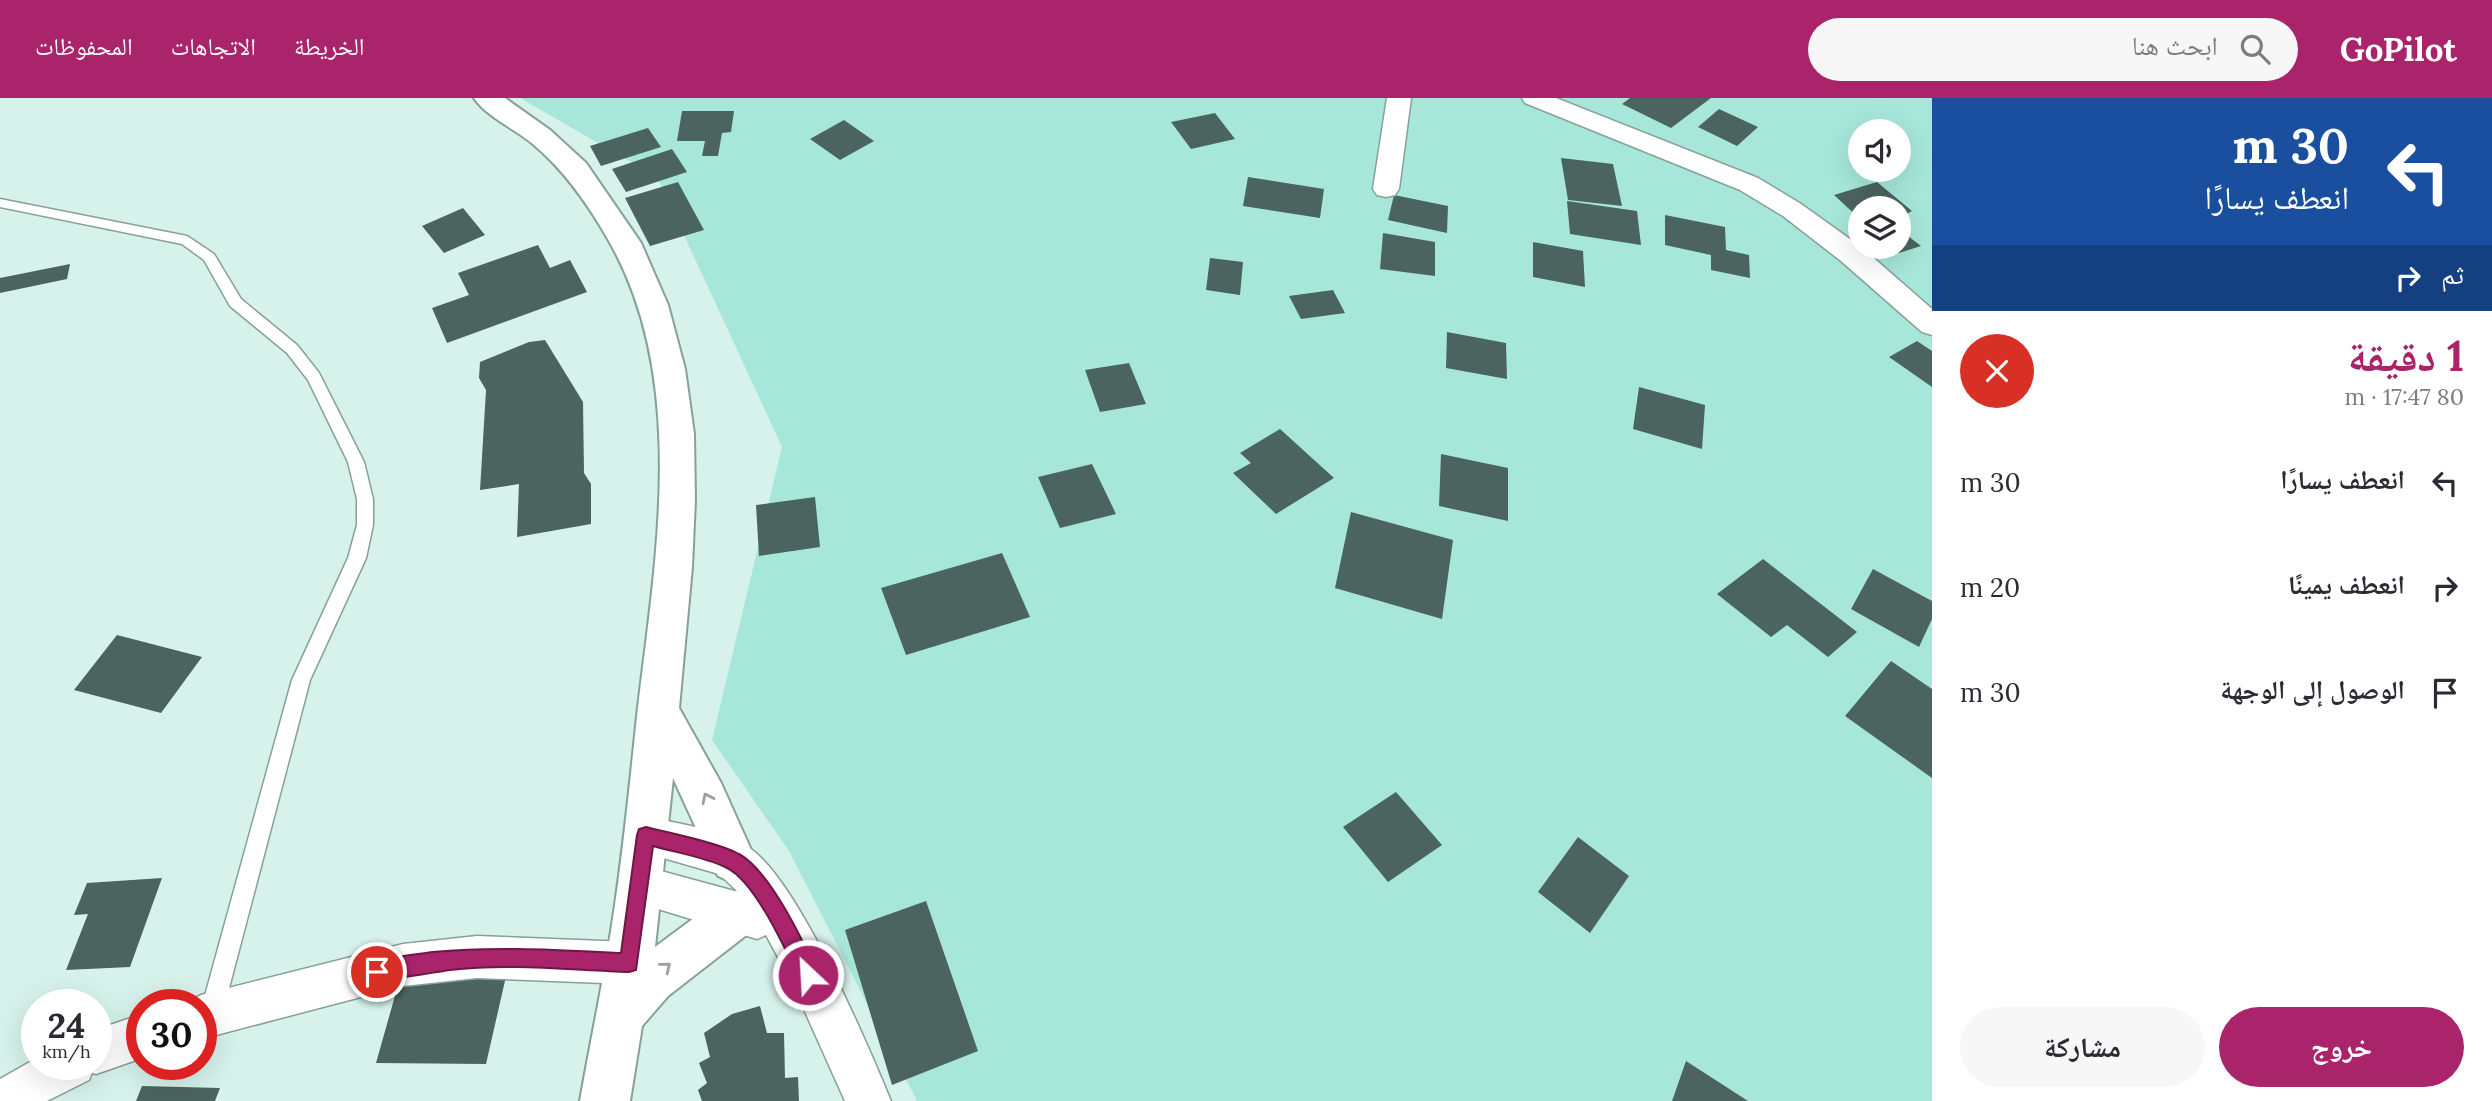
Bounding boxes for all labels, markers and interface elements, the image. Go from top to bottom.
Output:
search box [1808,18,2298,81]
text: GoPilot [2340,28,2457,70]
text: ابحث هنا [2132,29,2218,62]
icon: search [2236,30,2274,68]
text: المحفوظات [35,31,133,62]
text: الاتجاهات [171,31,256,62]
text: الخريطة [294,31,365,62]
text: 30 m [2232,114,2349,176]
map controls [1848,119,1911,259]
button: sound [1848,119,1911,182]
icon: left [2373,126,2464,217]
text: انعطف يسارًا [2204,177,2349,218]
button: layers [1848,196,1911,259]
text: ثم [2441,258,2464,291]
icon: right [2389,259,2427,297]
text: 1 دقيقة [2348,329,2464,383]
button: close [1960,334,2034,408]
text: 80 m · 17:47 [2345,382,2464,411]
text: انعطف يسارًا [2280,463,2405,496]
icon: left [2426,464,2464,502]
text: 30 m [1960,466,2021,499]
text: انعطف يمينًا [2288,568,2405,601]
icon: right [2426,569,2464,607]
text: 20 m [1960,571,2020,604]
text: الوصول إلى الوجهة [2220,673,2405,706]
icon: arrive [2426,674,2464,712]
text: 30 m [1960,676,2021,709]
one-way arrow [701,793,715,805]
position arrow [771,938,845,1012]
pin [347,942,407,1002]
icon: arrive [358,953,396,991]
one-way arrow [658,963,670,976]
speed limit sign: 30 [126,989,217,1080]
text: 24 [48,1003,85,1048]
button: مشاركة [1960,1007,2205,1087]
button: خروج [2219,1007,2464,1087]
text: km/h [42,1040,91,1063]

